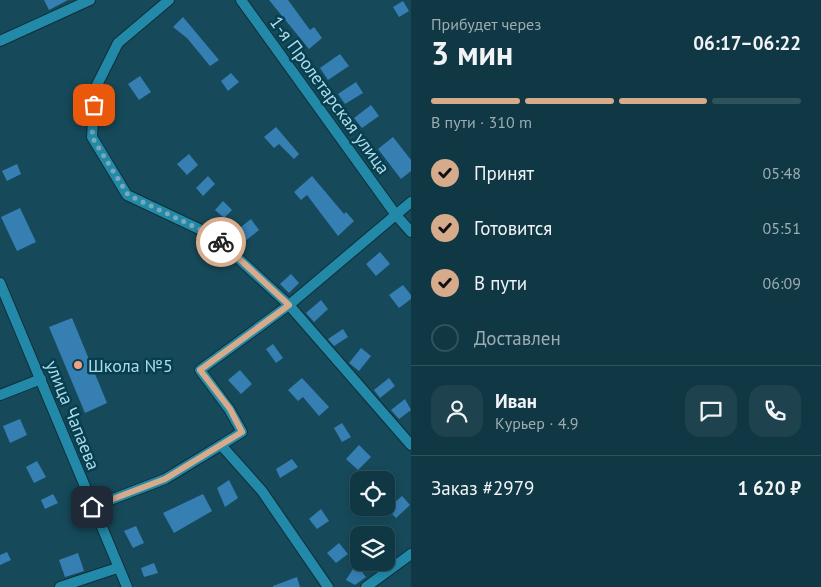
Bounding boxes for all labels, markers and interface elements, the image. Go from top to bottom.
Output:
street label: 1-я Пролетарская улица [265,12,395,178]
text: Прибудет через [431,14,541,34]
text: 06:17–06:22 [693,31,801,55]
text: 3 мин [431,32,513,74]
pin [73,84,115,126]
icon: bag [80,91,108,119]
text: В пути · 310 m [431,112,532,132]
icon: check [431,159,459,187]
text: Принят [474,161,534,185]
text: 05:48 [763,163,801,183]
icon: check [431,214,459,242]
text: Готовится [474,216,552,240]
courier [196,217,246,267]
text: 05:51 [763,218,801,238]
icon: bike [207,228,235,256]
icon: check [431,269,459,297]
text: В пути [474,271,527,295]
text: 06:09 [763,273,801,293]
text: Доставлен [474,326,561,350]
place label: Школа №5 [88,354,173,377]
street label: улица Чапаева [41,357,105,473]
marker: Школа №5 [72,359,84,371]
button: person [431,385,483,437]
button: chat [685,385,737,437]
button: phone [749,385,801,437]
text: Иван [495,389,537,413]
text: Курьер · 4.9 [495,413,579,433]
map controls [350,471,395,571]
button: locate [350,471,395,516]
text: Заказ #2979 [431,476,534,500]
text: 1 620 ₽ [738,476,801,500]
pin [71,486,113,528]
icon: home [78,493,106,521]
button: layers [350,526,395,571]

